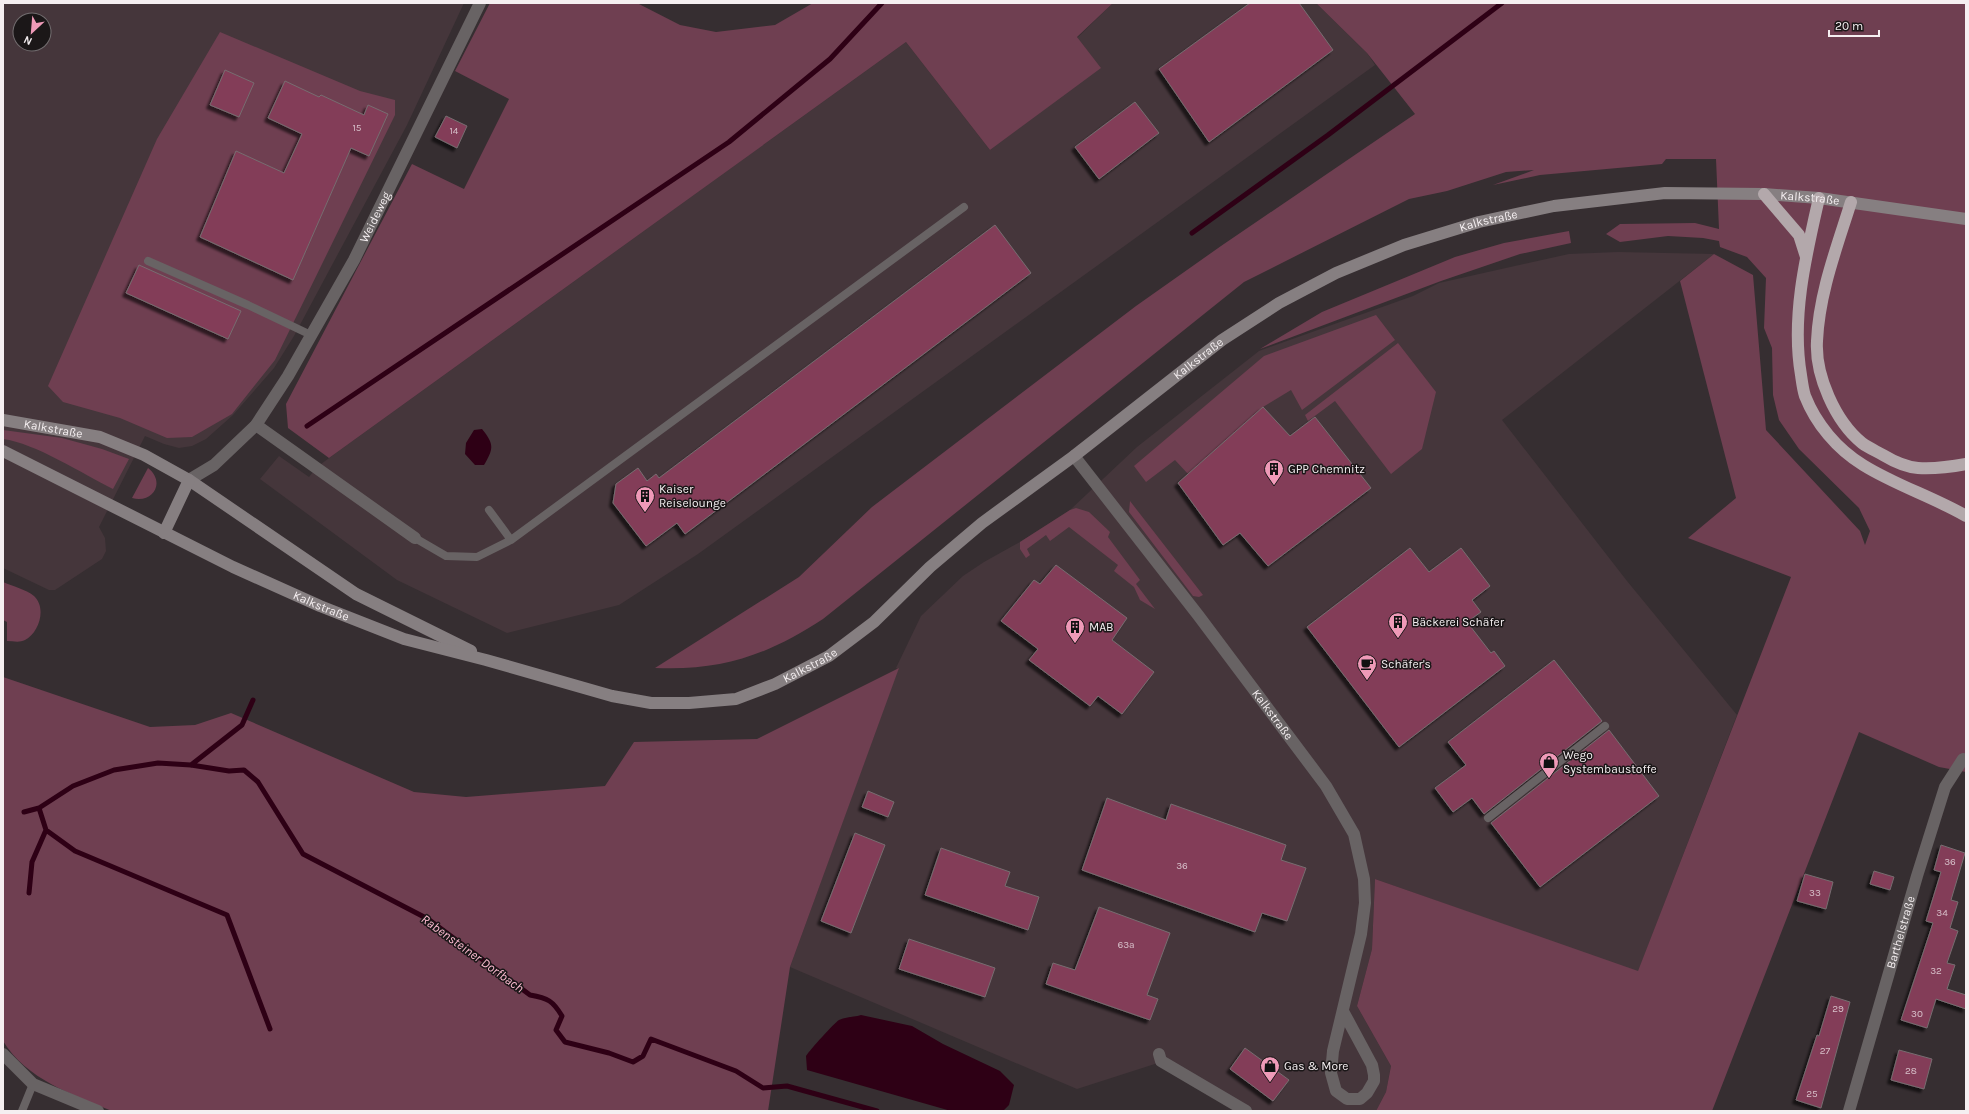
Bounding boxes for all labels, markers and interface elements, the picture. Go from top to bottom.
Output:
north arrow [12,12,52,52]
scale bar [1829,12,1879,38]
text: 20 m [1835,19,1863,33]
text: N [21,33,34,48]
house number: 15 [353,122,362,134]
house number: 14 [450,125,459,137]
street label: Kalkstraße [1780,188,1840,208]
street label: Weideweg [357,189,394,245]
street label: Kalkstraße [1458,207,1519,235]
street label: Kalkstraße [1171,335,1226,382]
street label: Kalkstraße [23,417,84,441]
building icon: GPP Chemnitz [1263,458,1285,486]
place label: GPP Chemnitz [1288,462,1365,476]
place label: Kaiser Reiselounge [659,482,726,510]
building icon: Kaiser Reiselounge [634,485,656,513]
street label: Kalkstraße [291,588,351,624]
building icon: Bäckerei Schäfer [1387,611,1409,639]
place label: Bäckerei Schäfer [1412,615,1505,629]
building icon: MAB [1064,616,1086,644]
place label: MAB [1089,620,1114,634]
street label: Kalkstraße [781,645,840,686]
cafe icon: Schäfer's [1356,653,1378,681]
place label: Schäfer's [1381,657,1431,671]
street label: Kalkstraße [1249,687,1296,743]
place label: Wego Systembaustoffe [1563,748,1657,776]
shop icon: Wego Systembaustoffe [1538,751,1560,779]
house number: 36 [1944,856,1956,868]
house number: 36 [1176,860,1188,872]
house number: 33 [1809,887,1821,899]
street label: Barthelstraße [1884,894,1918,970]
house number: 34 [1936,907,1948,919]
water label: Rabensteiner Dorfbach [418,911,527,996]
house number: 63a [1117,939,1135,951]
house number: 32 [1930,965,1942,977]
house number: 29 [1832,1003,1844,1015]
house number: 30 [1911,1008,1923,1020]
house number: 27 [1820,1045,1831,1057]
shop icon: Gas & More [1259,1055,1281,1083]
place label: Gas & More [1284,1059,1349,1073]
house number: 28 [1905,1065,1917,1077]
house number: 25 [1806,1088,1818,1100]

